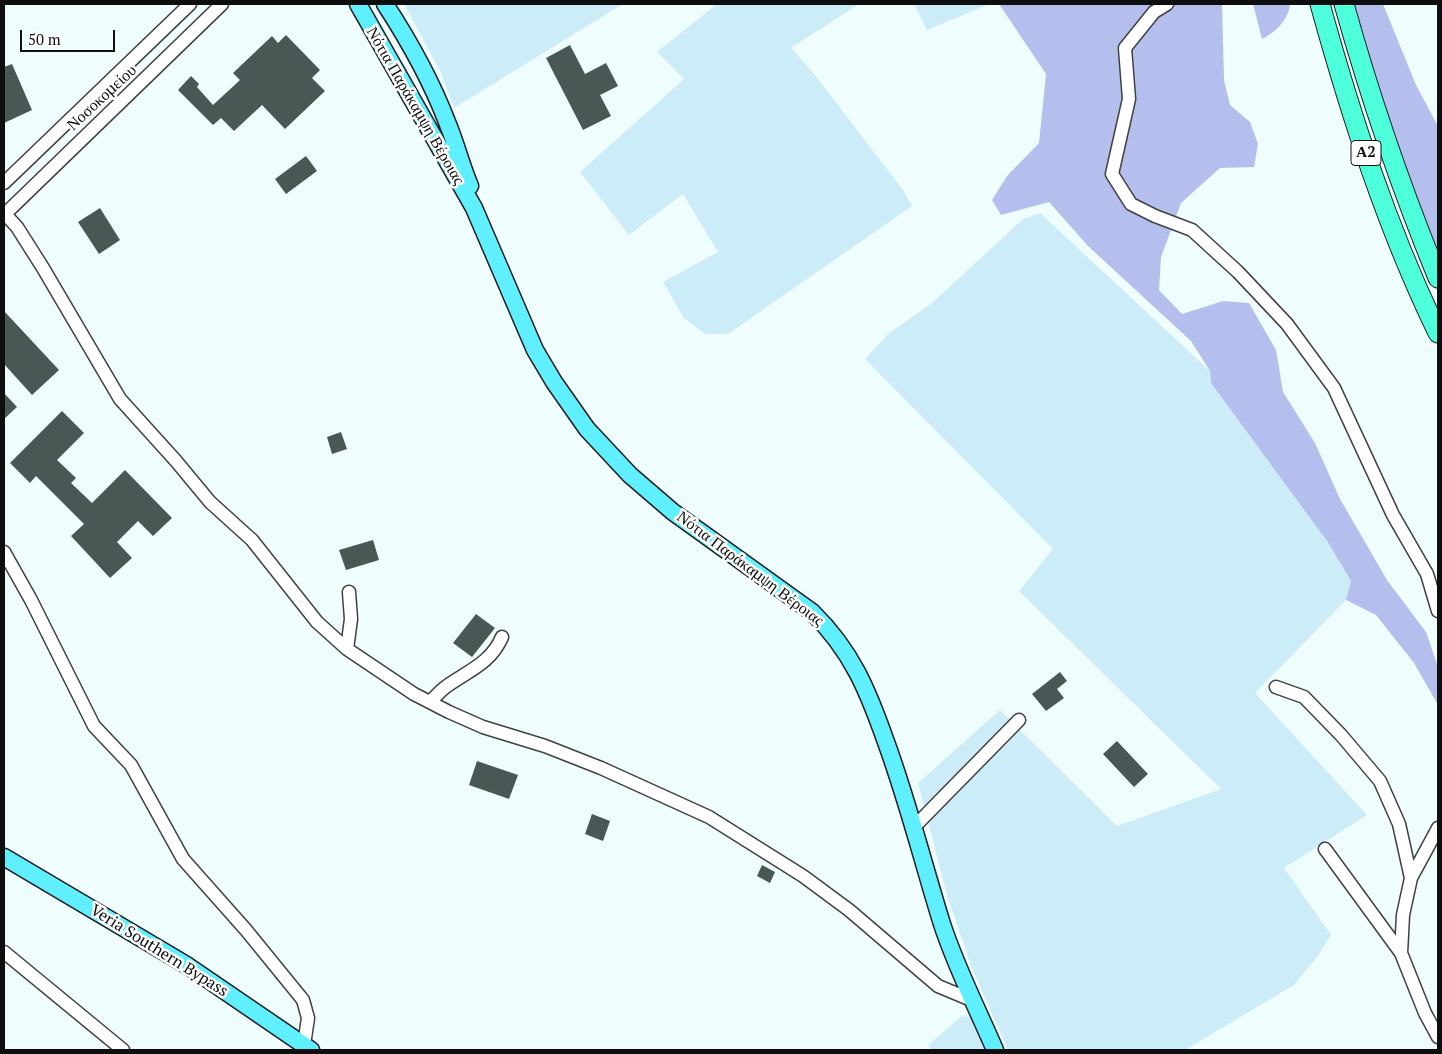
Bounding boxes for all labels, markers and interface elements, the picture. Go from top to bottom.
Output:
scale bar [22,20,118,52]
street label: Νότια Παράκαμψη Βέροιας [362,24,468,188]
text: 50 m [28,29,61,49]
street label: Νοσοκομείου [63,61,141,135]
road number: Α2 [1351,140,1381,166]
street label: Νότια Παράκαμψη Βέροιας [673,507,827,631]
street label: Veria Southern Bypass [87,901,231,1001]

